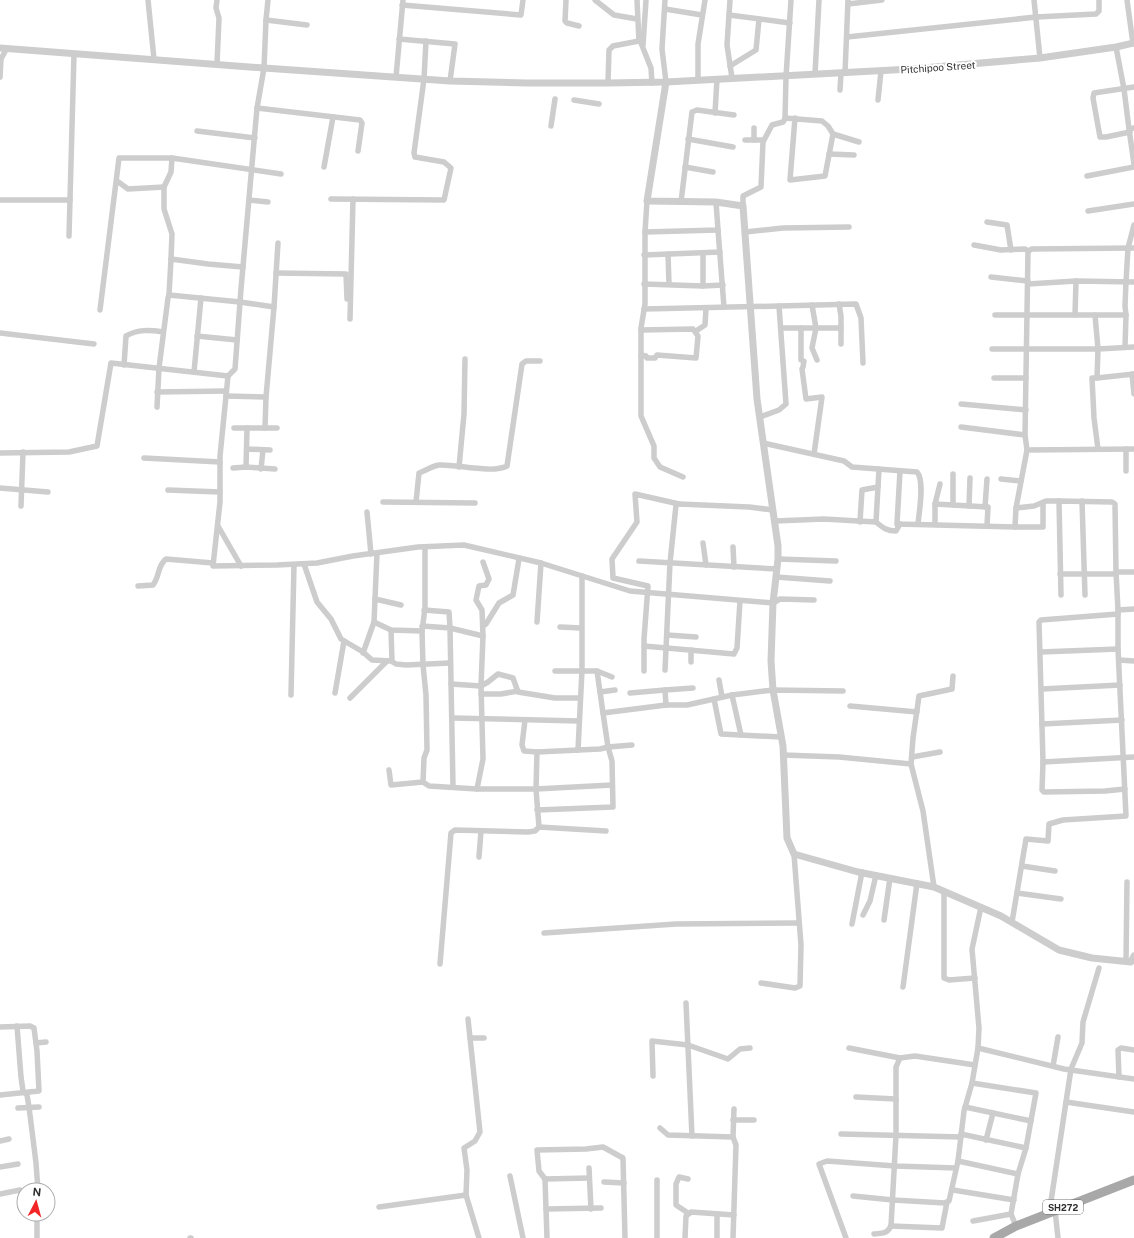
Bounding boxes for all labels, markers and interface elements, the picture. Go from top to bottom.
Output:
street label: Pitchipoo Street [900,58,976,76]
north arrow [16,1182,56,1222]
text: N [32,1186,42,1198]
road number: SH272 [1043,1200,1083,1214]

